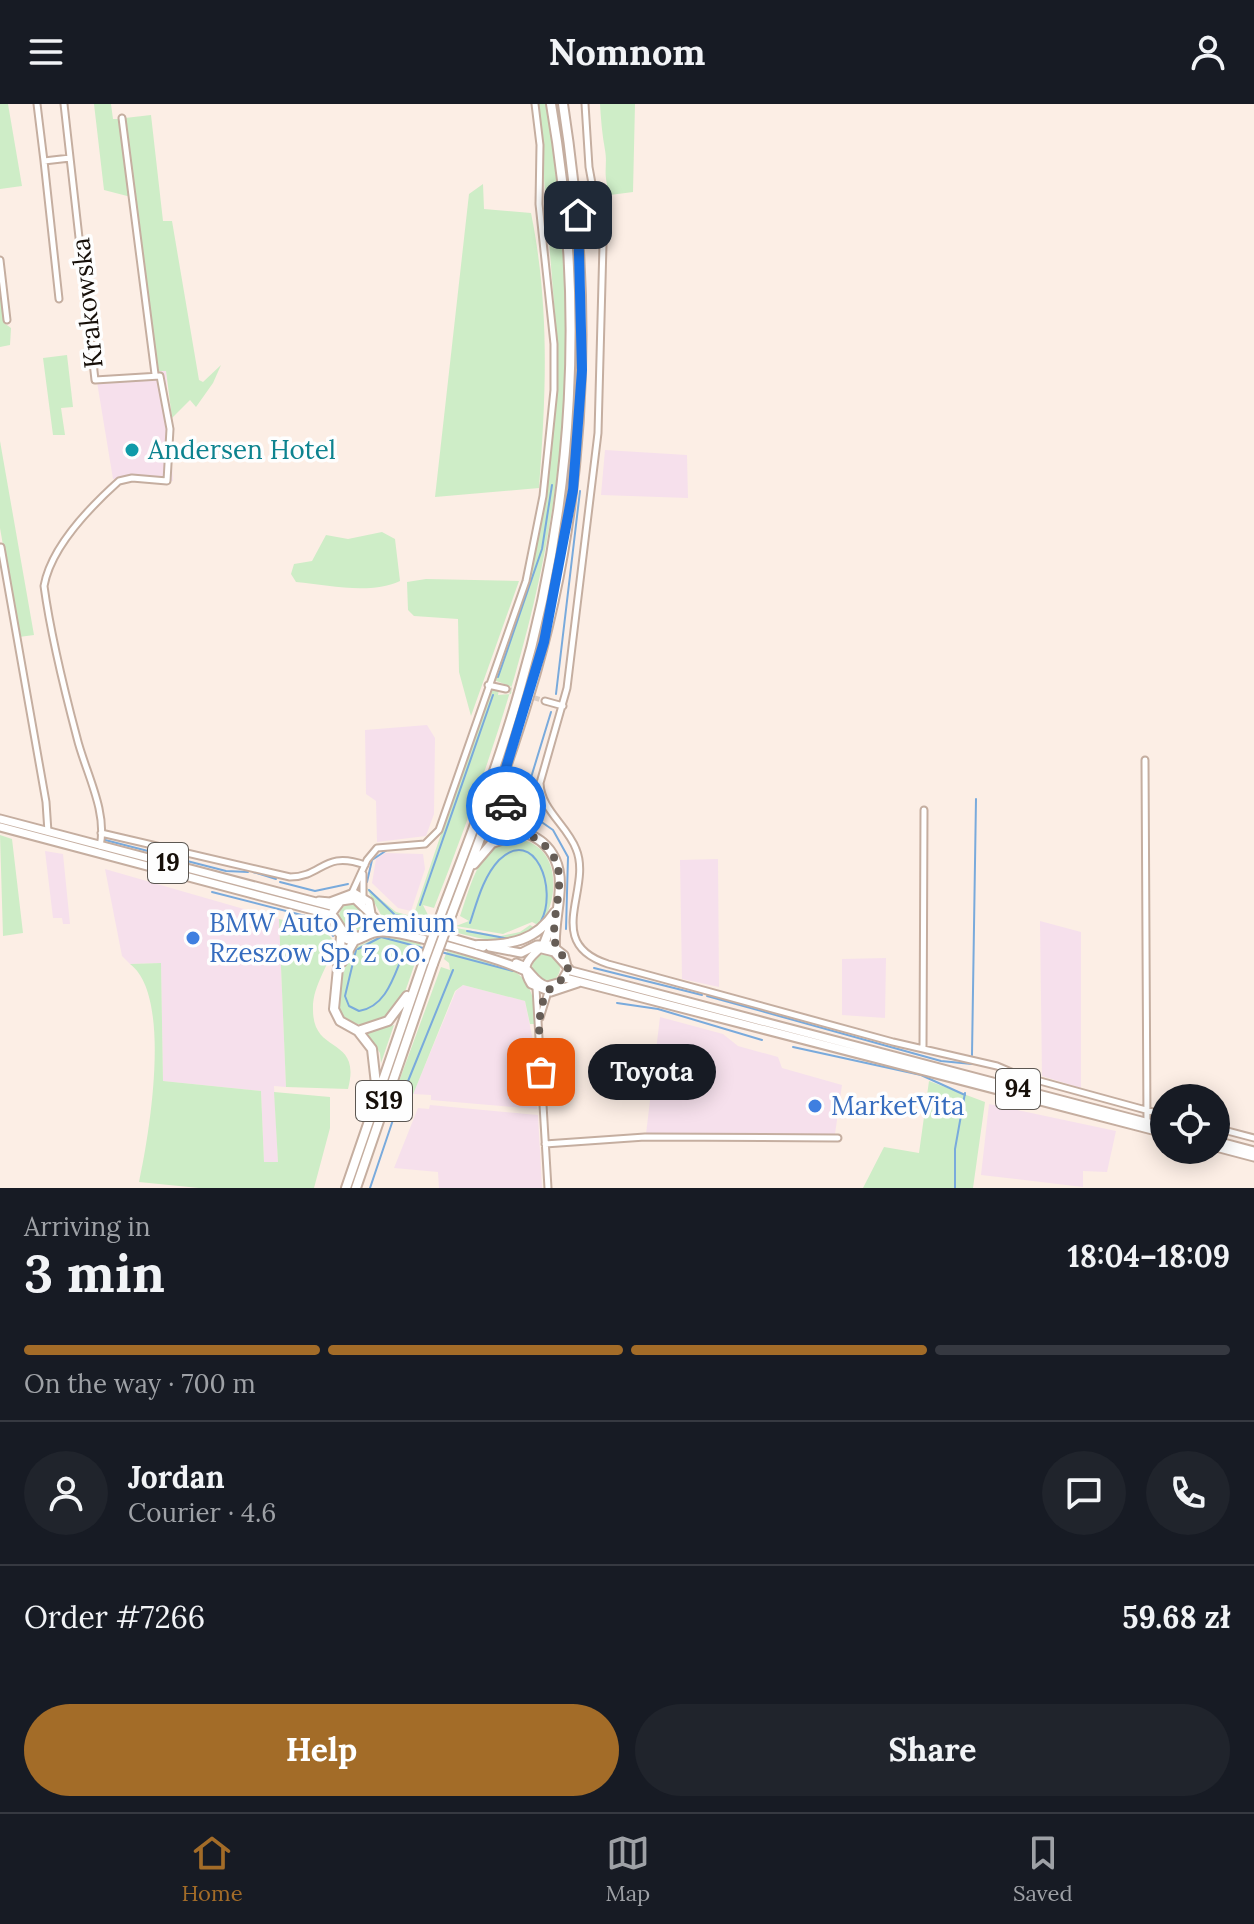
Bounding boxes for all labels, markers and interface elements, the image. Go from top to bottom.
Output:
text: Nomnom [549,29,705,75]
icon: menu [24,30,68,74]
icon: person [1186,30,1230,74]
pin [544,181,612,249]
icon: home [556,193,600,237]
street label: Krakowska [63,236,110,370]
place label: Andersen Hotel [147,433,336,466]
marker: Andersen Hotel [123,441,141,459]
courier [466,766,546,846]
icon: car [484,784,528,828]
road number: 19 [148,843,188,883]
place label: BMW Auto Premium Rzeszow Sp. z o.o. [209,906,456,969]
marker: BMW Auto Premium Rzeszow Sp. z o.o. [184,929,202,947]
pin [507,1038,575,1106]
callout: Toyota [589,1044,717,1100]
icon: bag [519,1050,563,1094]
text: Toyota [610,1055,694,1088]
road number: 94 [996,1069,1040,1109]
road number: S19 [356,1081,412,1121]
map controls [1150,1084,1230,1164]
button: locate [1150,1084,1230,1164]
place label: MarketVita [831,1089,964,1122]
marker: MarketVita [806,1097,824,1115]
text: Arriving in [24,1210,151,1243]
text: 18:04–18:09 [1068,1237,1230,1275]
text: 3 min [24,1240,165,1306]
text: On the way · 700 m [24,1367,256,1400]
button: person [24,1451,108,1535]
button: chat [1042,1451,1126,1535]
button: phone [1146,1451,1230,1535]
text: Jordan [128,1458,225,1496]
text: Courier · 4.6 [128,1496,276,1529]
text: Order #7266 [24,1598,205,1636]
text: 59.68 zł [1122,1598,1230,1636]
button: Help [24,1704,619,1796]
button: Share [635,1704,1230,1796]
tab: Home [181,1831,243,1907]
tab: Map [605,1831,650,1907]
tab: Saved [1013,1831,1073,1907]

